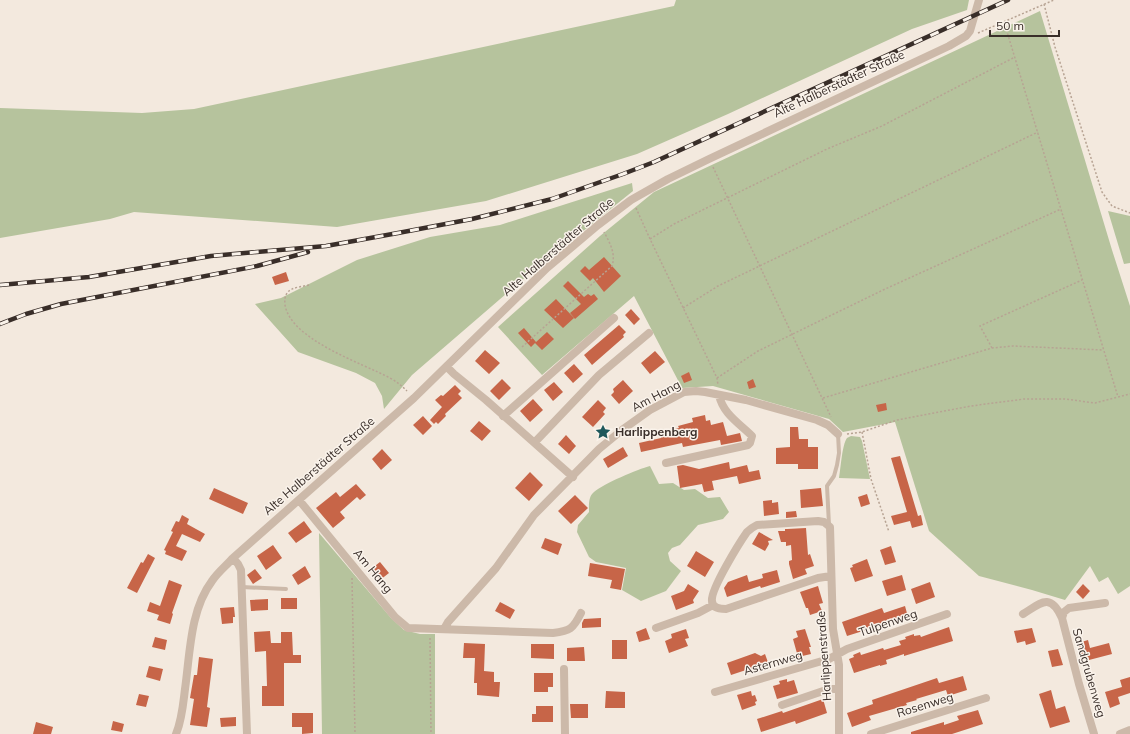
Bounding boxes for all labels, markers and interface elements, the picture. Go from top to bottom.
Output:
scale bar [990,12,1059,38]
text: 50 m [996,18,1024,33]
street label: Alte Halberstädter Straße [771,47,907,120]
street label: Alte Halberstädter Straße [499,194,616,299]
street label: Am Hang [629,376,683,415]
street label: Alte Halberstädter Straße [260,413,377,518]
place icon: Harlippenberg [594,423,612,441]
place label: Harlippenberg [615,424,698,439]
street label: Am Hang [351,545,396,596]
street label: Tulpenweg [857,606,919,640]
street label: Harlippenstraße [813,611,834,702]
street label: Sandgrubenweg [1070,626,1109,719]
street label: Asternweg [742,647,804,678]
street label: Rosenweg [895,689,955,720]

